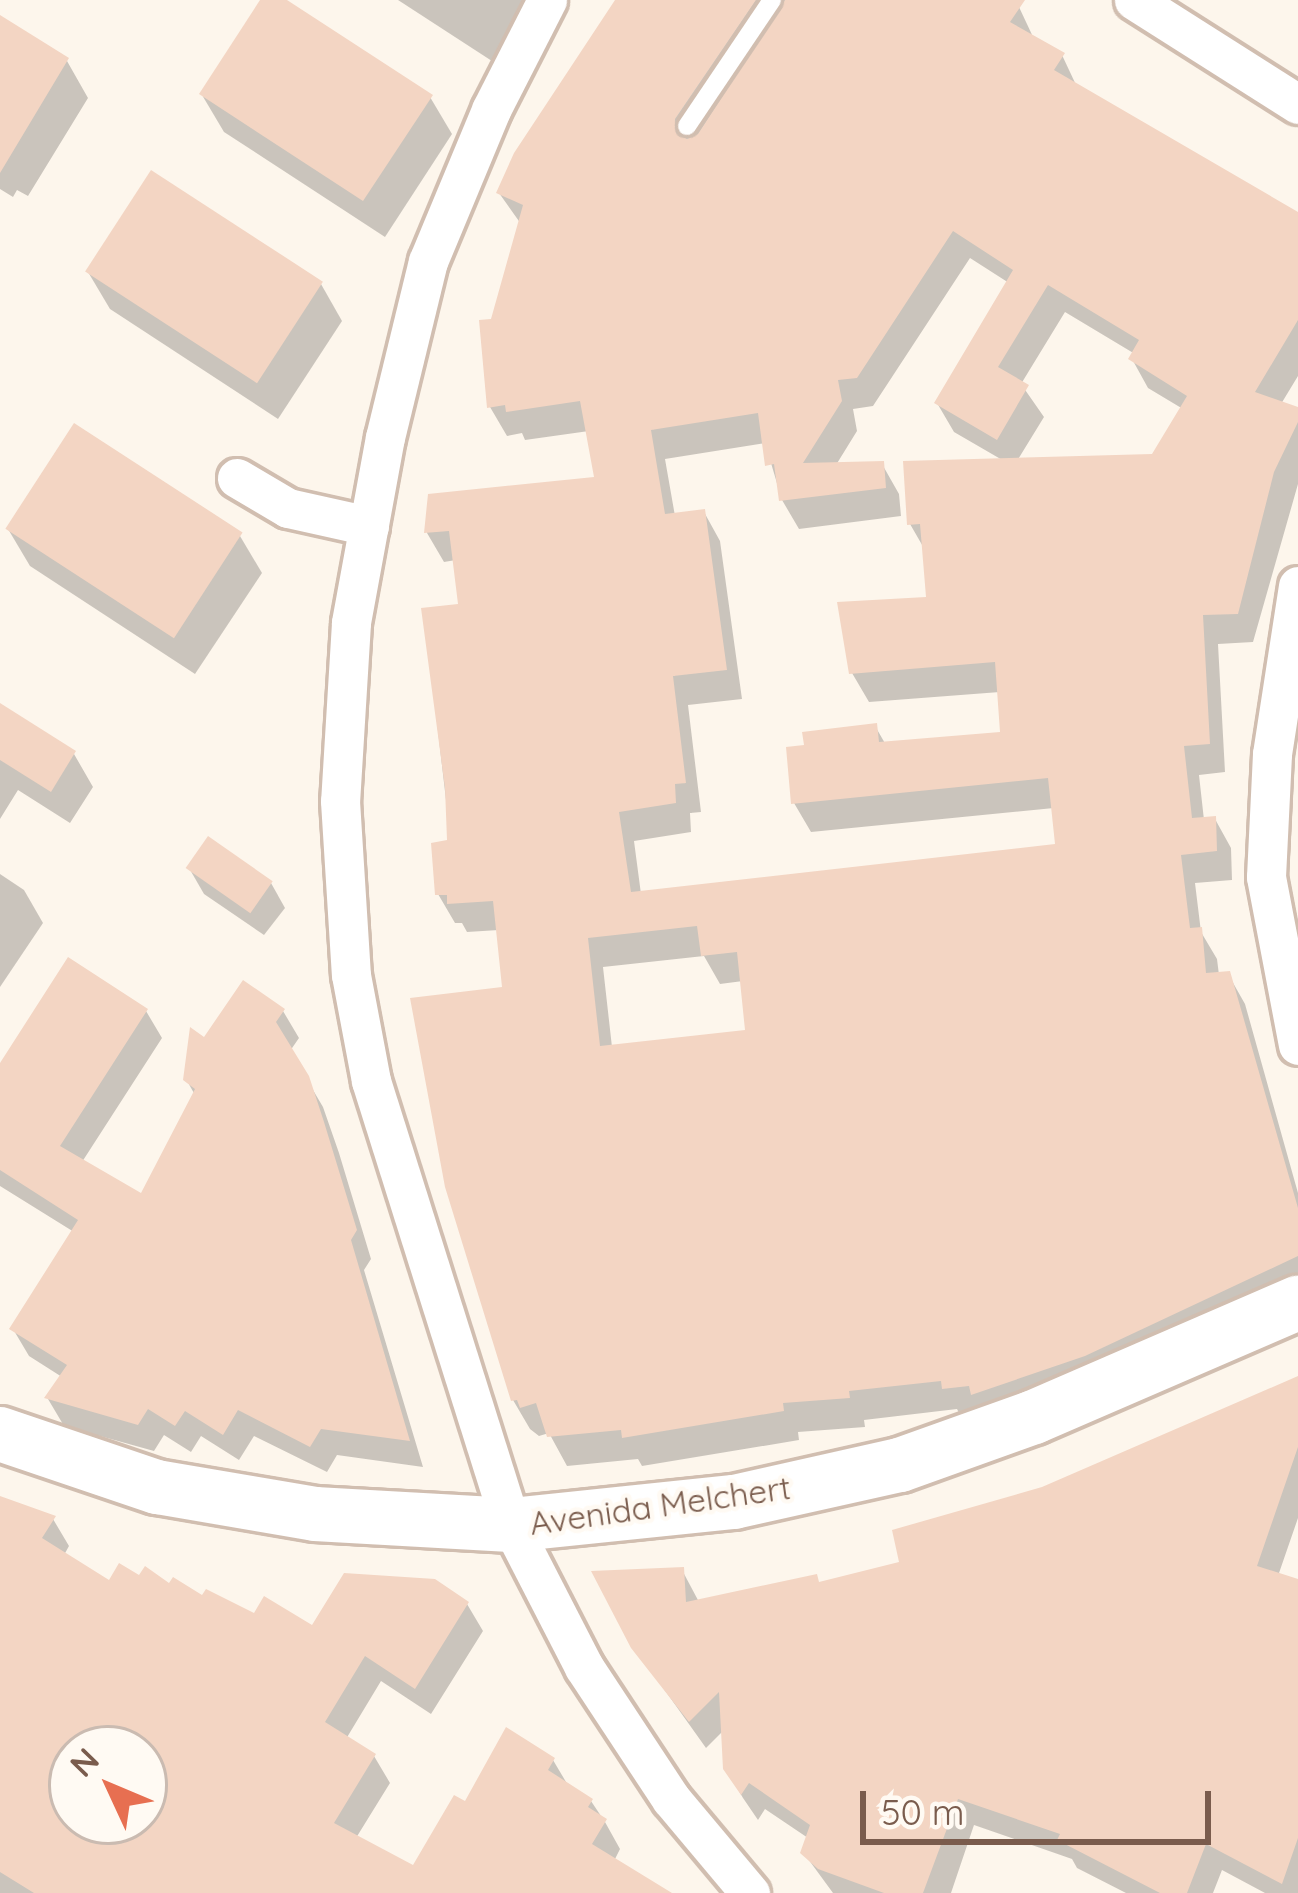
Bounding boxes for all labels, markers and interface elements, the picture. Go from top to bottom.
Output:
street label: Avenida Melchert [527,1467,793,1543]
north arrow [48,1725,168,1845]
text: N [61,1739,107,1785]
scale bar [866,1767,1217,1841]
text: 50 m [881,1789,965,1834]

